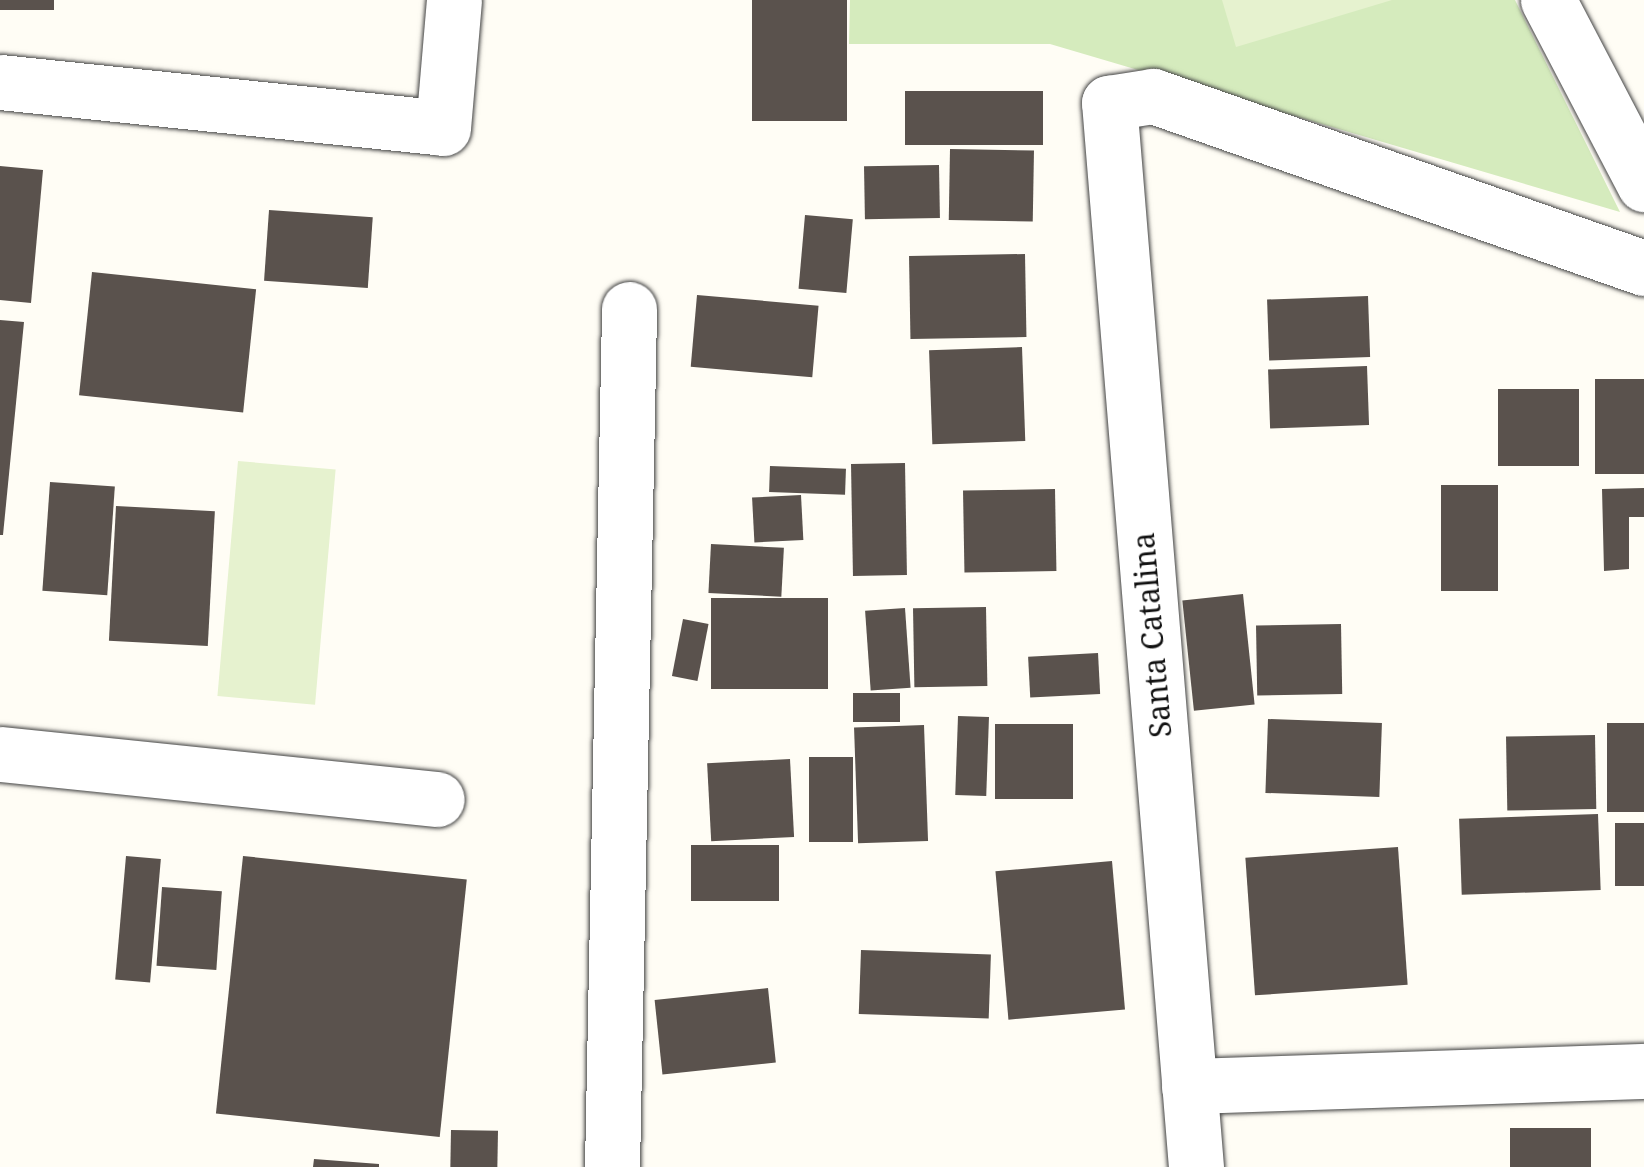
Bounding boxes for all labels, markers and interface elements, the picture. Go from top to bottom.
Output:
street label: Santa Catalina [1125,531,1179,739]

